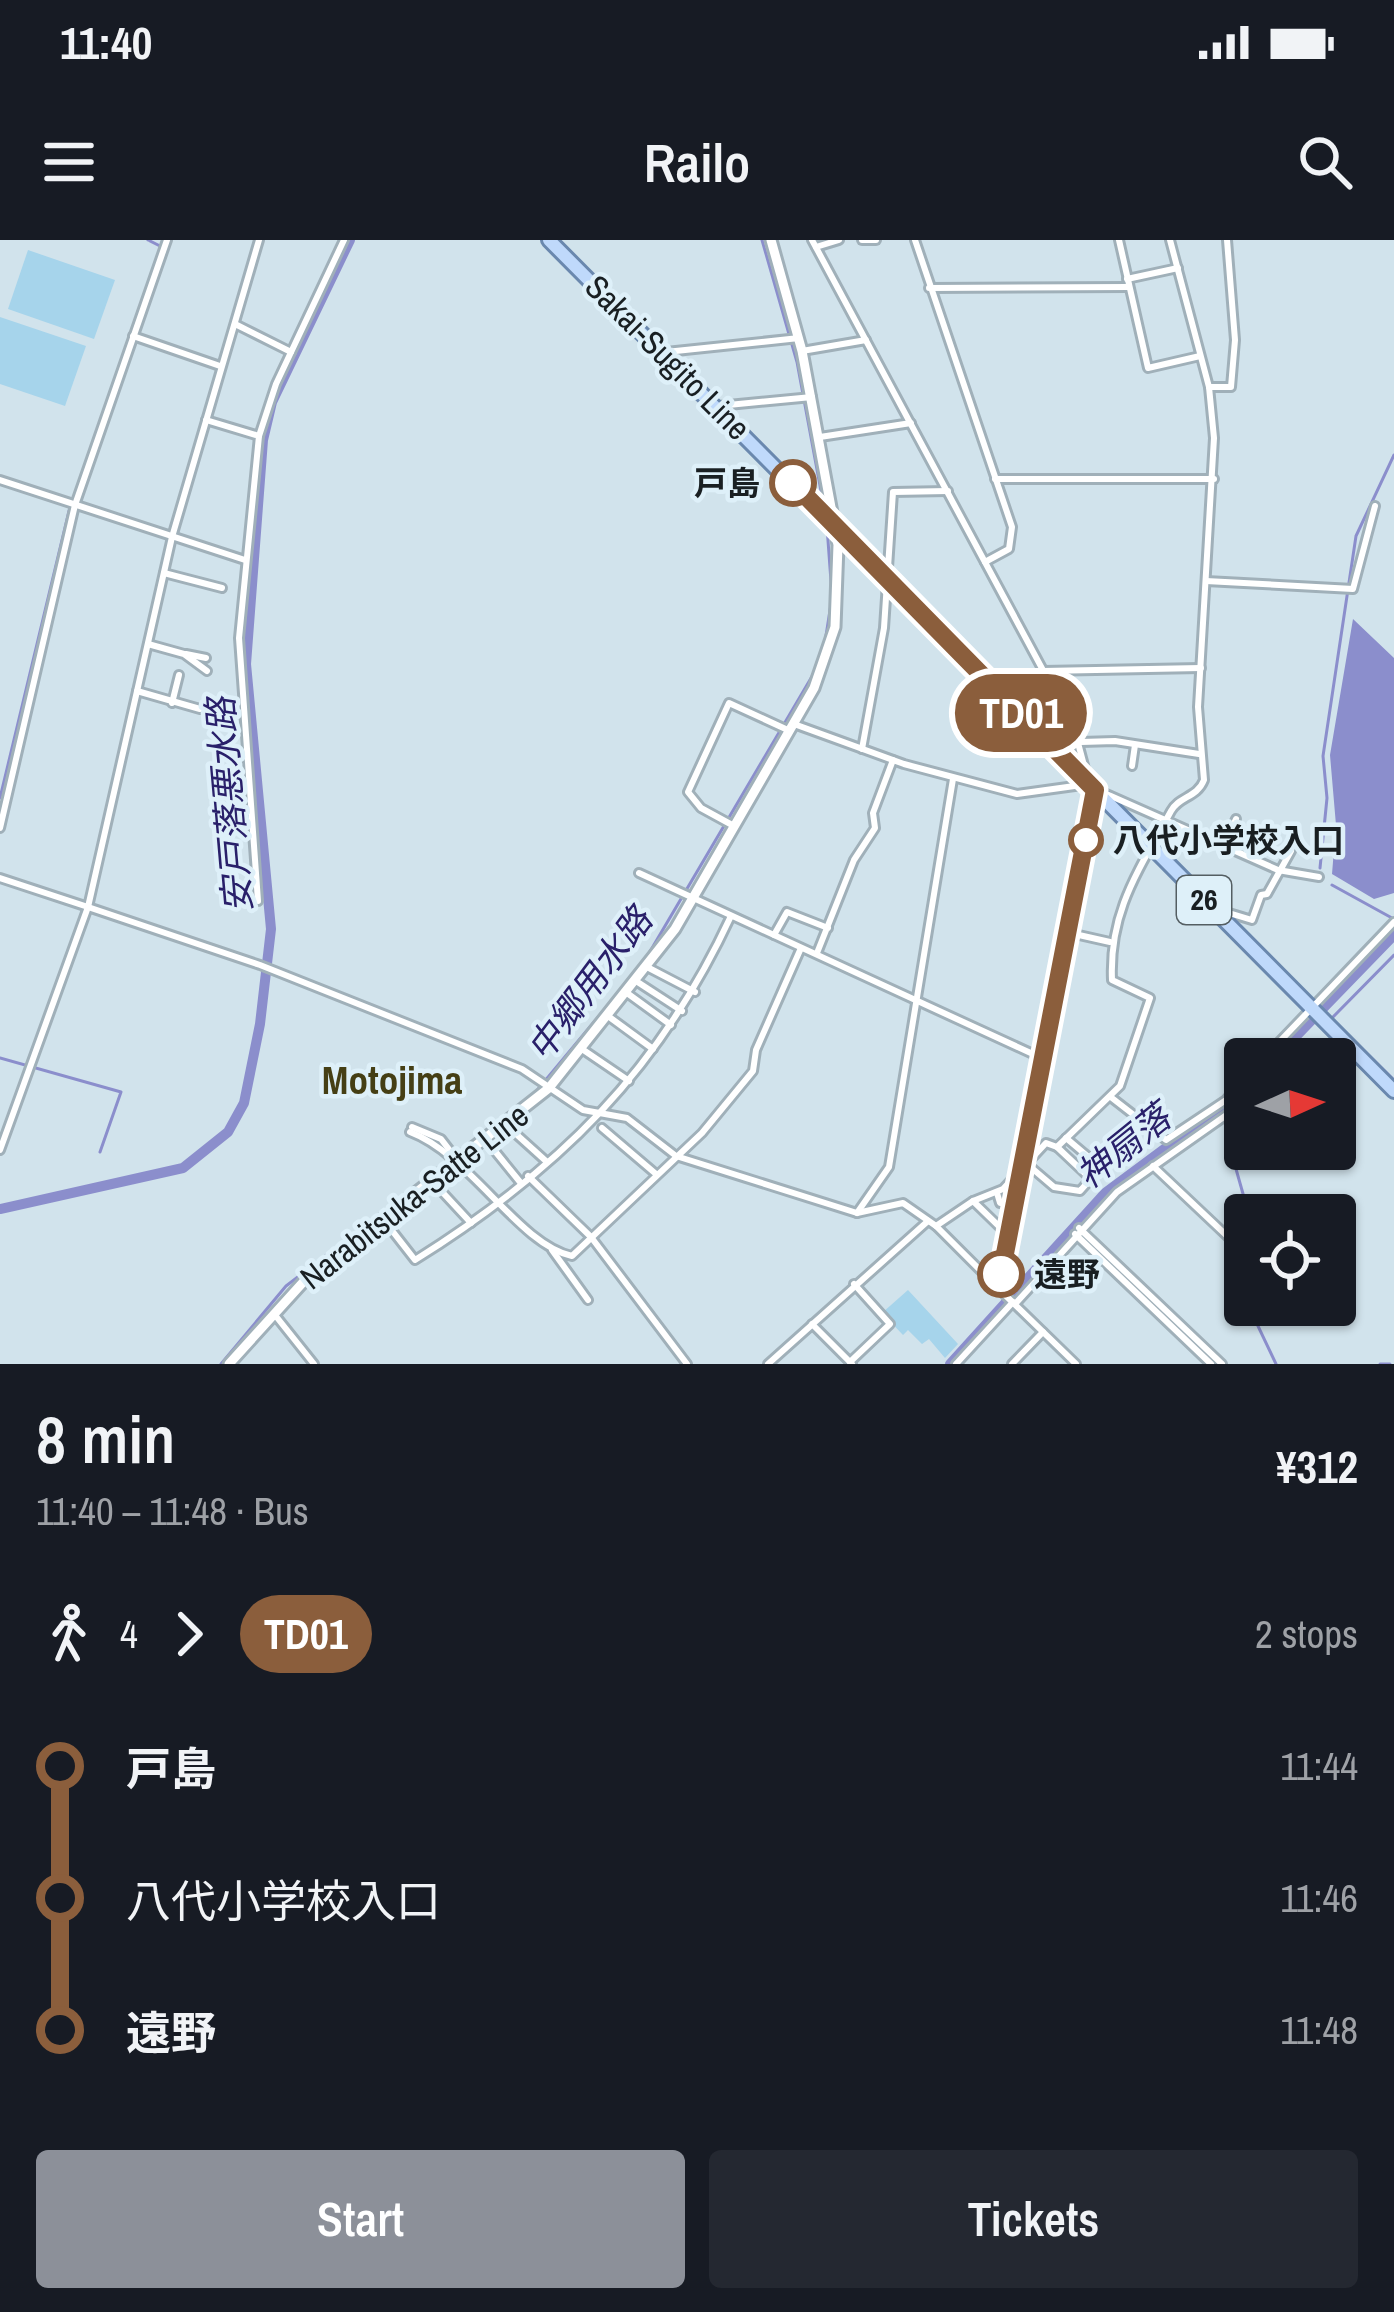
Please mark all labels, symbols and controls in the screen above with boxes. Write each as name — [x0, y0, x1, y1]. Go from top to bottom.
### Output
text: 11:40 — [60, 12, 152, 73]
text: Railo — [644, 126, 750, 199]
icon: menu — [36, 129, 102, 195]
icon: search — [1292, 129, 1358, 195]
street label: Sakai-Sugito Line — [576, 265, 760, 449]
place label: 戸島 — [694, 461, 760, 505]
marker: 戸島 — [771, 461, 815, 505]
line badge: TD01 — [937, 674, 1105, 752]
text: TD01 — [979, 685, 1063, 741]
water label: 安戸落悪水路 — [195, 692, 262, 915]
place label: 八代小学校入口 — [1113, 818, 1344, 862]
marker: 八代小学校入口 — [1070, 824, 1102, 856]
road number: 26 — [1177, 876, 1231, 924]
water label: 中郷用水路 — [516, 895, 664, 1070]
north arrow — [1224, 1038, 1356, 1170]
map controls — [1224, 1038, 1356, 1326]
district label: Motojima — [322, 1054, 462, 1106]
water label: 神扇落 — [1066, 1090, 1184, 1199]
street label: Narabitsuka-Satte Line — [291, 1093, 537, 1299]
button: locate — [1224, 1194, 1356, 1326]
marker: 遠野 — [979, 1252, 1023, 1296]
place label: 遠野 — [1034, 1252, 1100, 1296]
text: 8 min — [36, 1395, 175, 1484]
text: ¥312 — [1276, 1436, 1358, 1497]
text: 11:40 – 11:48 · Bus — [36, 1485, 309, 1537]
icon: walk — [36, 1601, 102, 1667]
icon: forward — [156, 1601, 222, 1667]
text: TD01 — [264, 1606, 348, 1662]
text: 4 — [120, 1608, 138, 1660]
text: 2 stops — [1255, 1608, 1358, 1660]
text: 戸島 — [126, 1738, 216, 1799]
text: 11:44 — [1280, 1740, 1358, 1792]
text: 八代小学校入口 — [126, 1870, 441, 1931]
text: 11:46 — [1280, 1872, 1358, 1924]
text: 遠野 — [126, 2002, 216, 2063]
text: 11:48 — [1280, 2004, 1358, 2056]
button: Start — [36, 2150, 685, 2288]
button: Tickets — [709, 2150, 1358, 2288]

